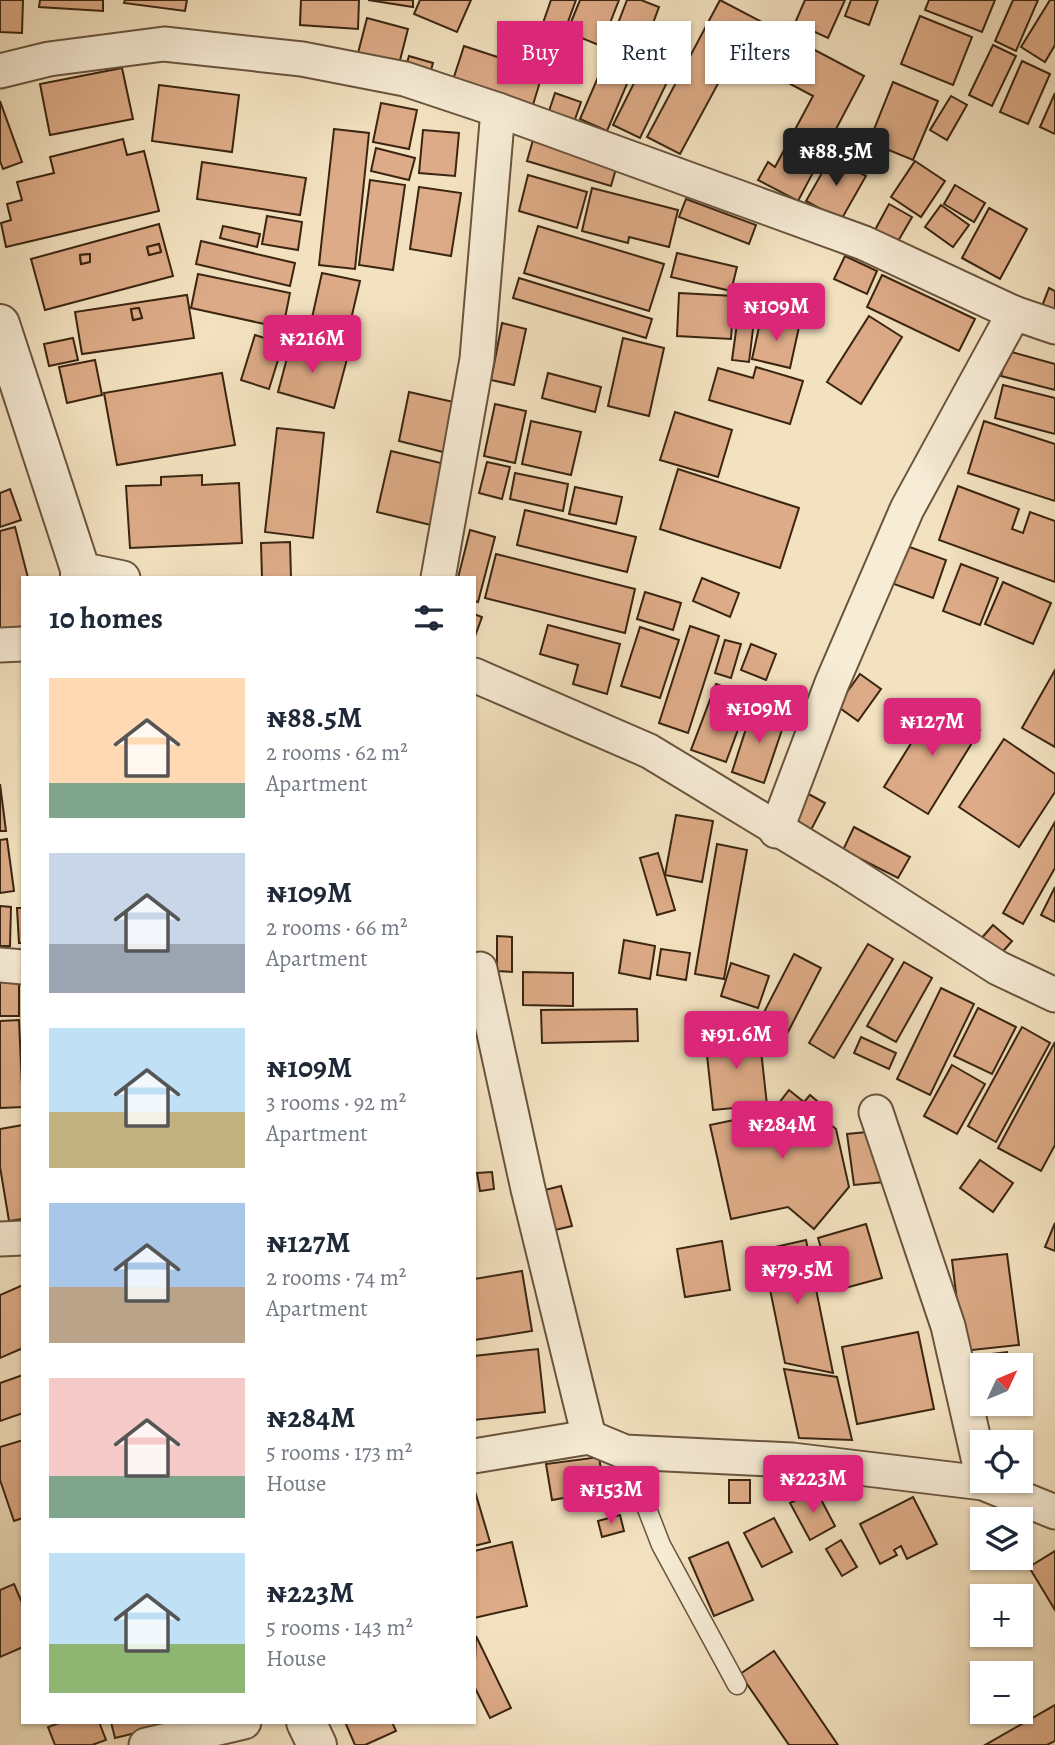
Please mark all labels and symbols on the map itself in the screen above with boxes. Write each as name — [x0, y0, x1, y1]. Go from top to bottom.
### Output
pin: ₦88.5M — [779, 128, 893, 188]
pin: ₦109M — [727, 284, 825, 343]
pin: ₦216M — [263, 316, 361, 375]
pin: ₦109M — [710, 686, 808, 745]
pin: ₦127M — [883, 698, 981, 758]
pin: ₦91.6M — [679, 1012, 793, 1071]
pin: ₦284M — [733, 1102, 831, 1161]
pin: ₦79.5M — [740, 1246, 854, 1306]
north arrow — [970, 1353, 1032, 1416]
pin: ₦223M — [764, 1456, 862, 1515]
pin: ₦153M — [562, 1466, 660, 1526]

